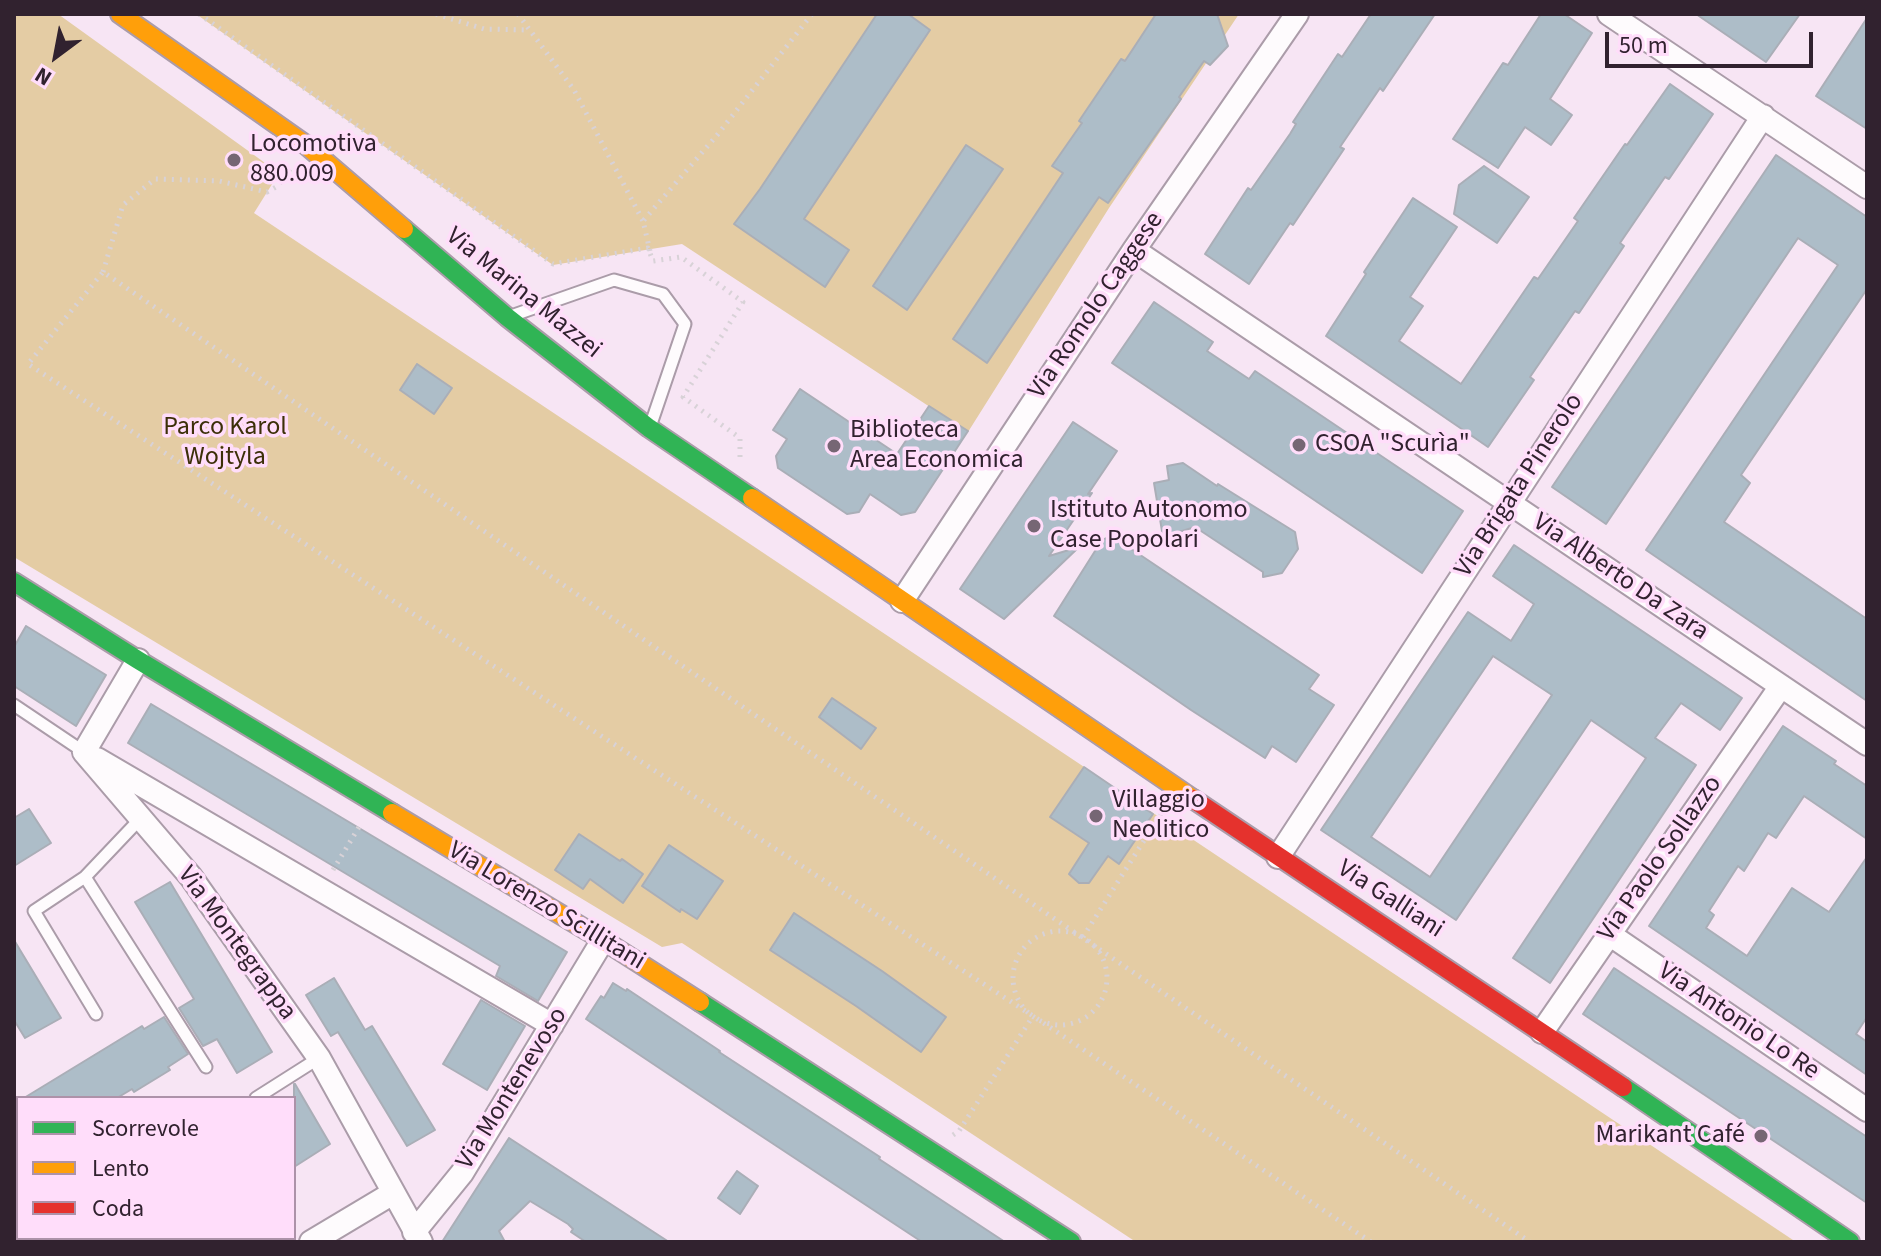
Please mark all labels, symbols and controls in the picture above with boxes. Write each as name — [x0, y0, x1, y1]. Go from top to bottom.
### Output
north arrow — [16, 16, 96, 96]
scale bar — [1609, 16, 1817, 66]
text: 50 m — [1619, 28, 1668, 63]
text: N — [29, 59, 58, 94]
place label: Locomotiva 880.009 — [250, 129, 377, 190]
marker: Locomotiva 880.009 — [225, 151, 243, 169]
street label: Via Romolo Caggese — [1023, 207, 1171, 405]
street label: Via Marina Mazzei — [439, 222, 607, 366]
street label: Via Brigata Pinerolo — [1449, 388, 1591, 584]
park label: Parco Karol Wojtyla — [163, 412, 287, 474]
place label: Biblioteca Area Economica — [850, 415, 1024, 476]
place label: CSOA "Scurìa" — [1315, 429, 1470, 461]
marker: CSOA "Scurìa" — [1290, 436, 1308, 454]
marker: Biblioteca Area Economica — [825, 437, 843, 455]
place label: Istituto Autonomo Case Popolari — [1050, 495, 1248, 556]
street label: Via Alberto Da Zara — [1526, 508, 1714, 648]
marker: Istituto Autonomo Case Popolari — [1025, 517, 1043, 535]
street label: Via Paolo Sollazzo — [1592, 770, 1730, 948]
place label: Villaggio Neolitico — [1112, 785, 1209, 846]
marker: Villaggio Neolitico — [1087, 807, 1105, 825]
street label: Via Lorenzo Scillitani — [442, 836, 650, 978]
street label: Via Galliani — [1331, 854, 1449, 946]
street label: Via Montegrappa — [170, 861, 302, 1027]
street label: Via Antonio Lo Re — [1651, 957, 1825, 1087]
street label: Via Montenevoso — [451, 1002, 575, 1176]
legend — [16, 1096, 296, 1240]
text: Scorrevole — [92, 1111, 199, 1146]
place label: Marikant Café — [1595, 1120, 1745, 1152]
marker: Marikant Café — [1752, 1127, 1770, 1145]
text: Lento — [92, 1151, 149, 1186]
text: Coda — [92, 1191, 144, 1226]

